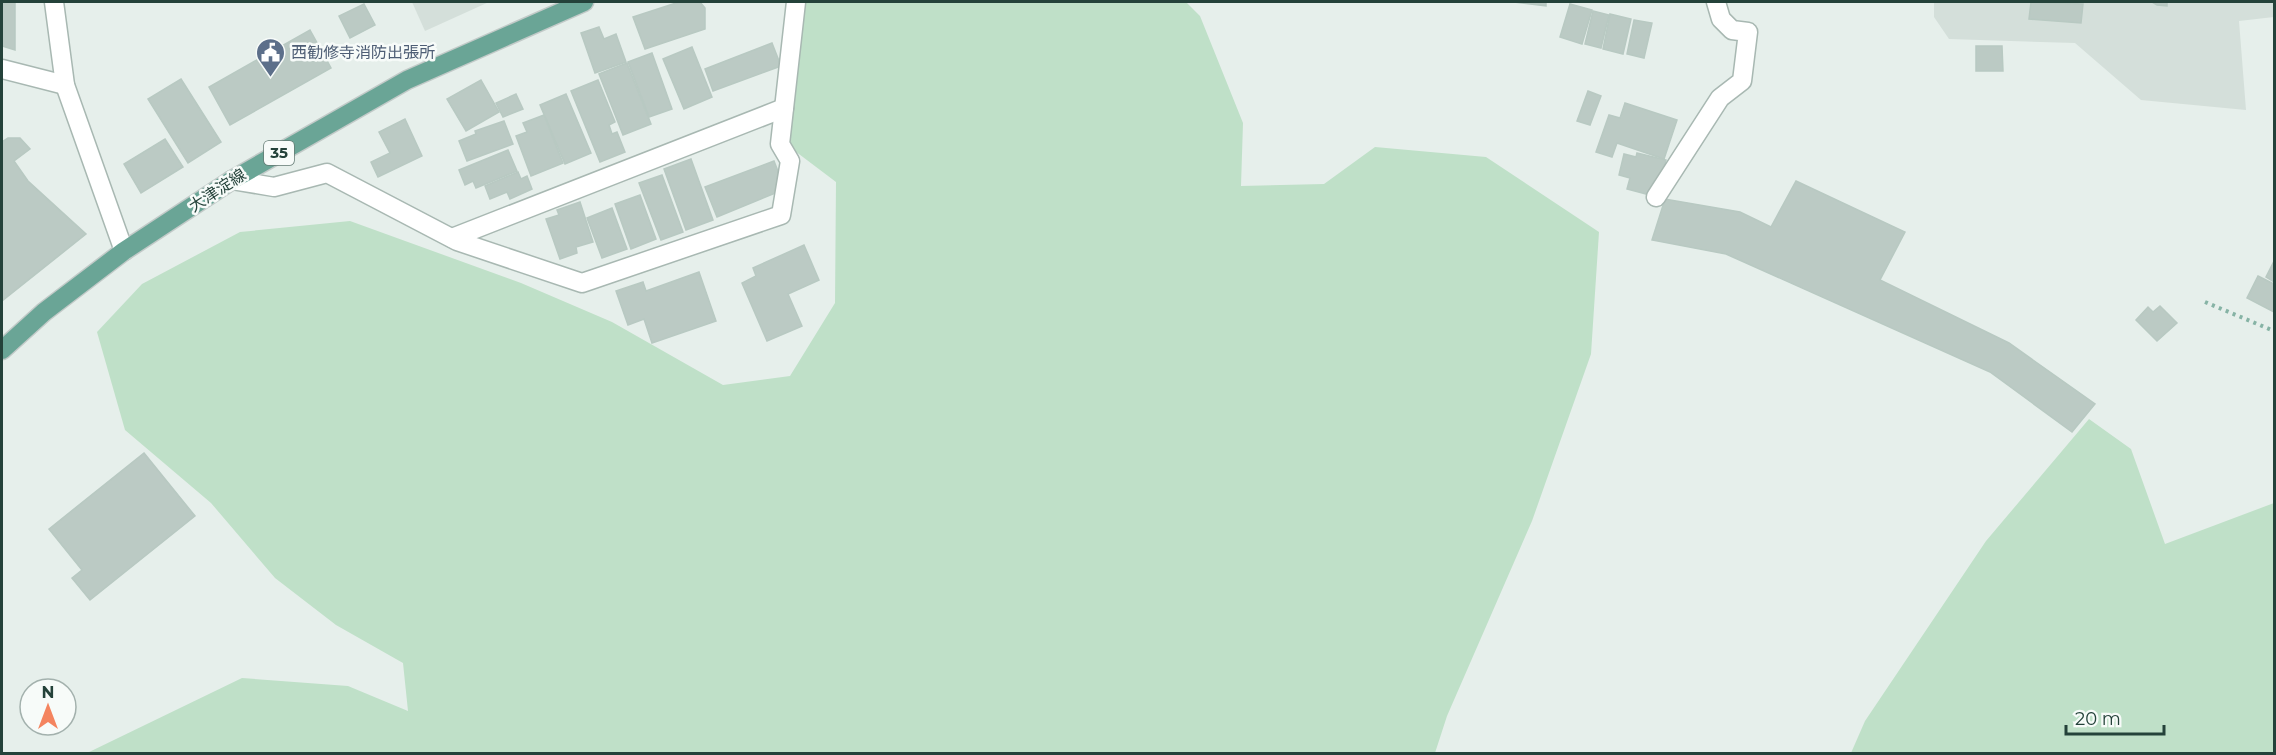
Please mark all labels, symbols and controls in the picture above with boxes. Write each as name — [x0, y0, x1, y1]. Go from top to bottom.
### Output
public building icon: 西勧修寺消防出張所 — [254, 36, 286, 78]
place label: 西勧修寺消防出張所 — [291, 43, 435, 62]
road number: 35 — [264, 141, 294, 165]
street label: 大津淀線 — [185, 165, 249, 216]
north arrow — [18, 677, 78, 737]
text: N — [42, 683, 54, 702]
scale bar — [2066, 698, 2164, 736]
text: 20 m — [2075, 708, 2121, 730]

